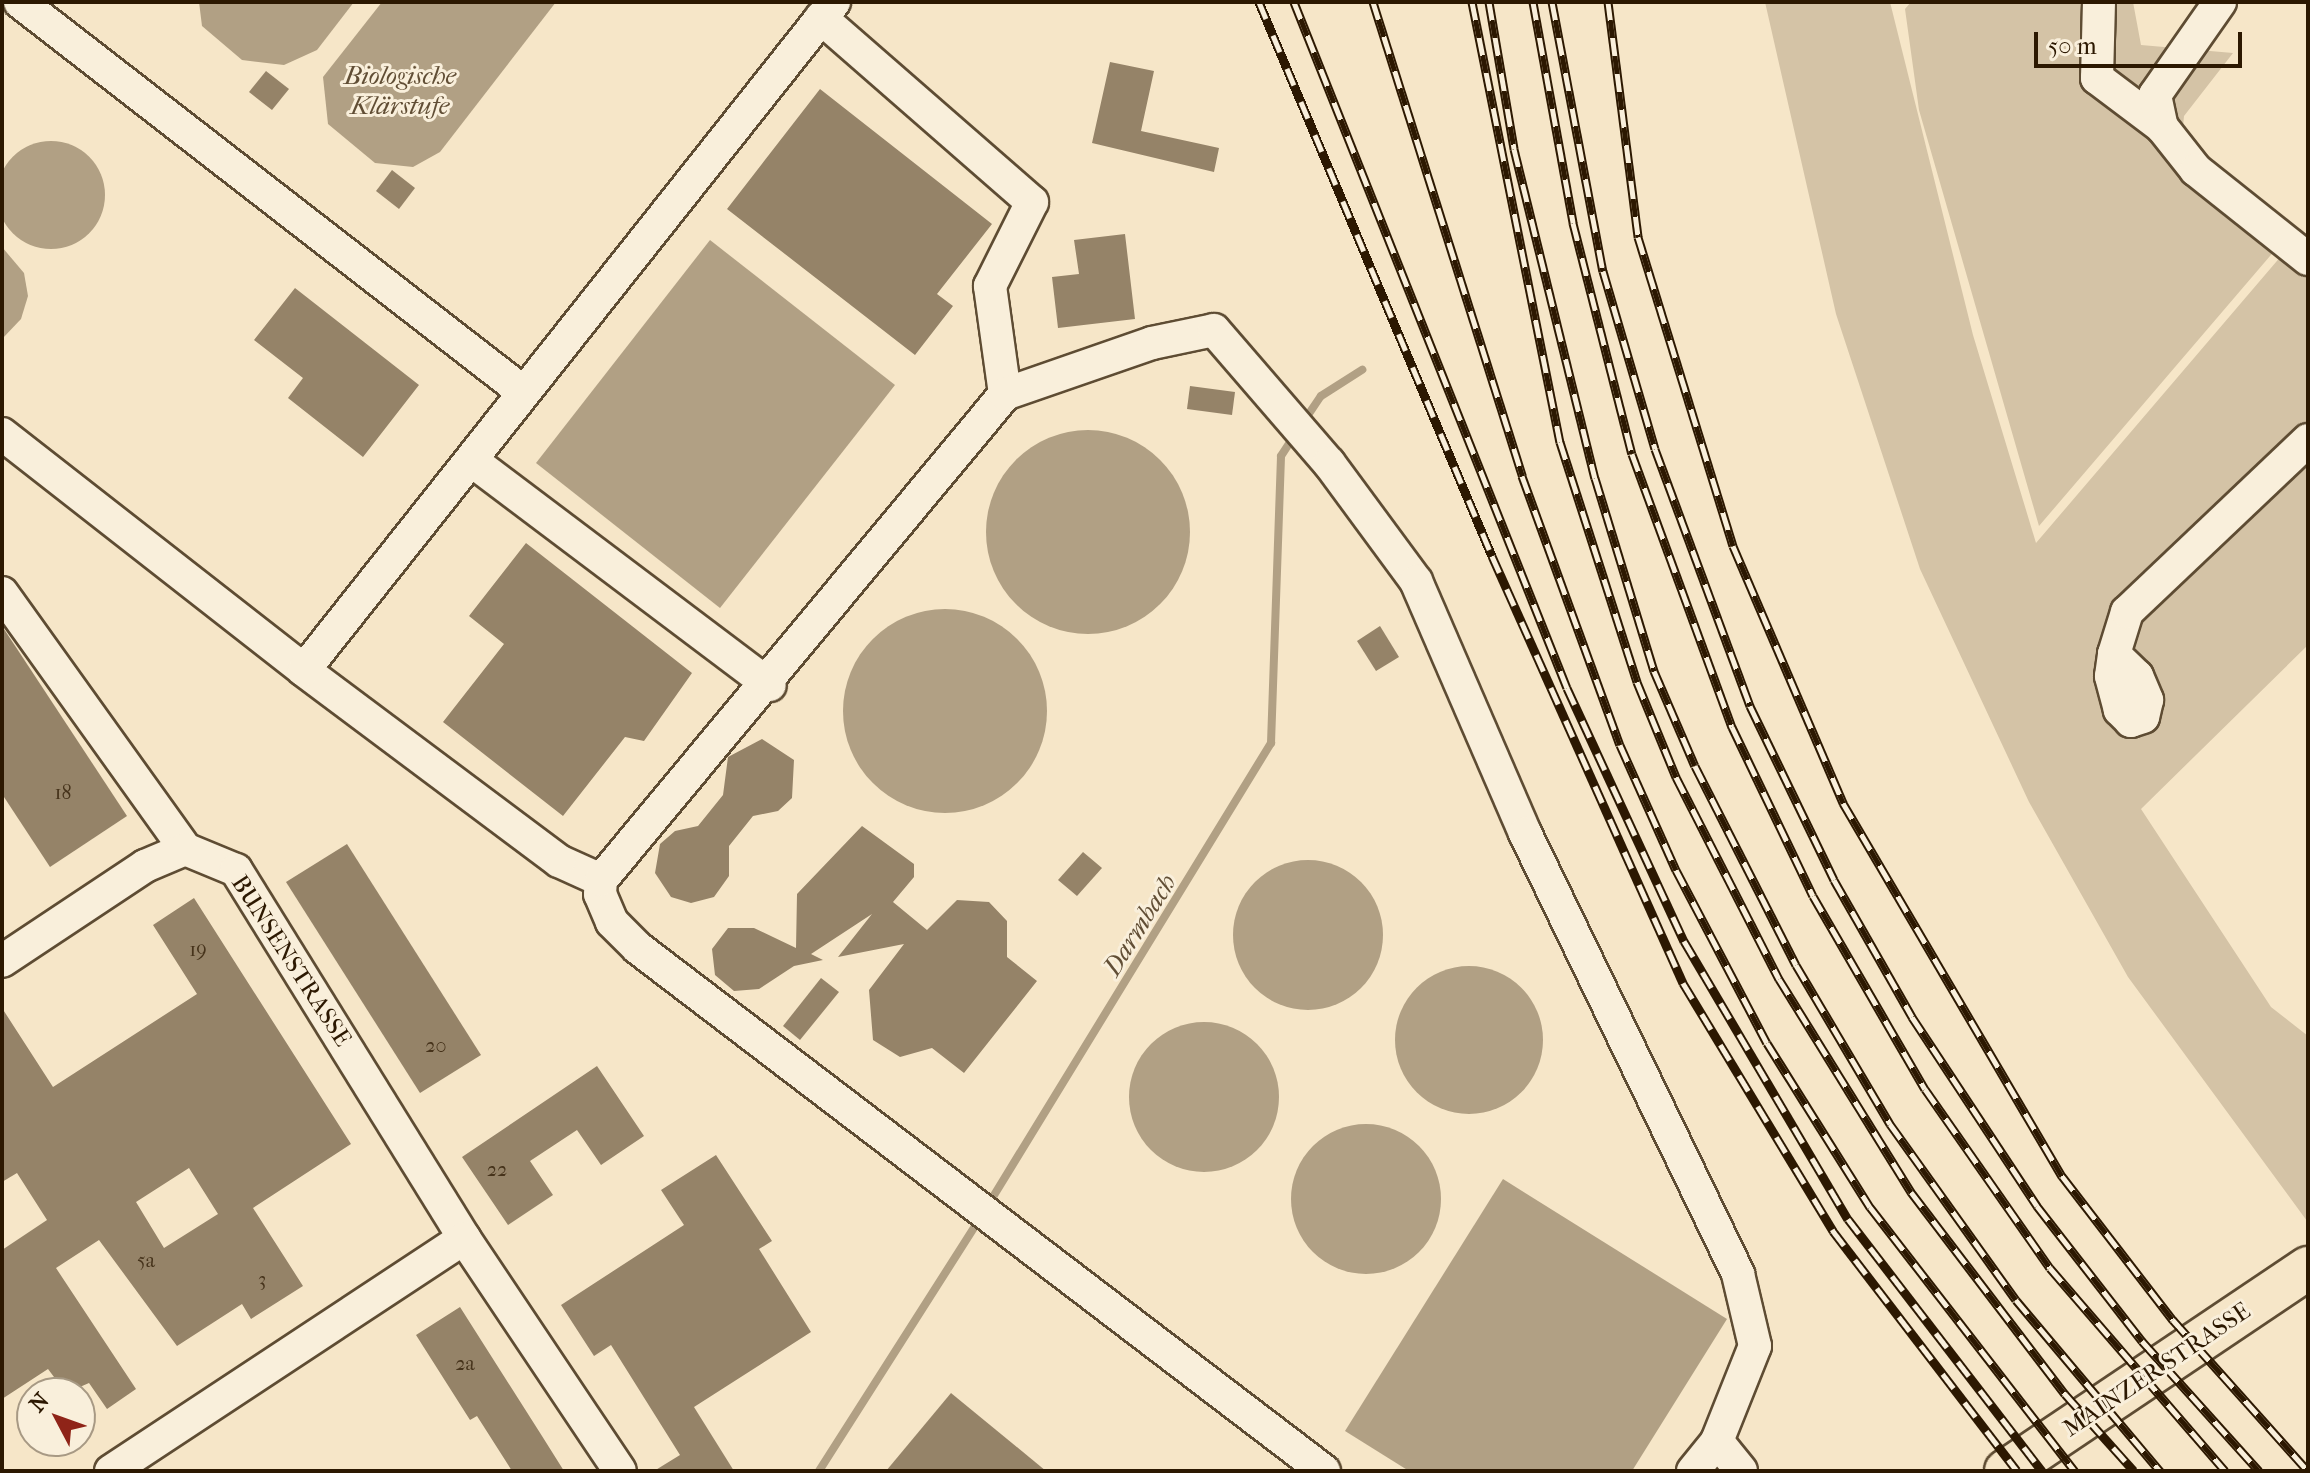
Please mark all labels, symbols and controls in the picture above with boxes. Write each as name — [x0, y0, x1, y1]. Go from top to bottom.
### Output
scale bar — [2038, 16, 2246, 66]
text: 50 m — [2048, 32, 2097, 60]
water label: Biologische Klärstufe — [344, 60, 456, 122]
house number: 18 — [54, 780, 72, 804]
water label: Darmbach — [1097, 869, 1183, 981]
street label: BUNSENSTRASSE — [225, 870, 357, 1052]
house number: 19 — [189, 937, 207, 961]
house number: 20 — [425, 1033, 447, 1057]
house number: 22 — [487, 1157, 507, 1181]
house number: 5a — [137, 1248, 155, 1272]
house number: 3 — [258, 1267, 266, 1291]
street label: MAINZER STRASSE — [2058, 1297, 2256, 1443]
house number: 2a — [455, 1351, 475, 1375]
north arrow — [16, 1377, 96, 1457]
text: N — [24, 1388, 55, 1417]

